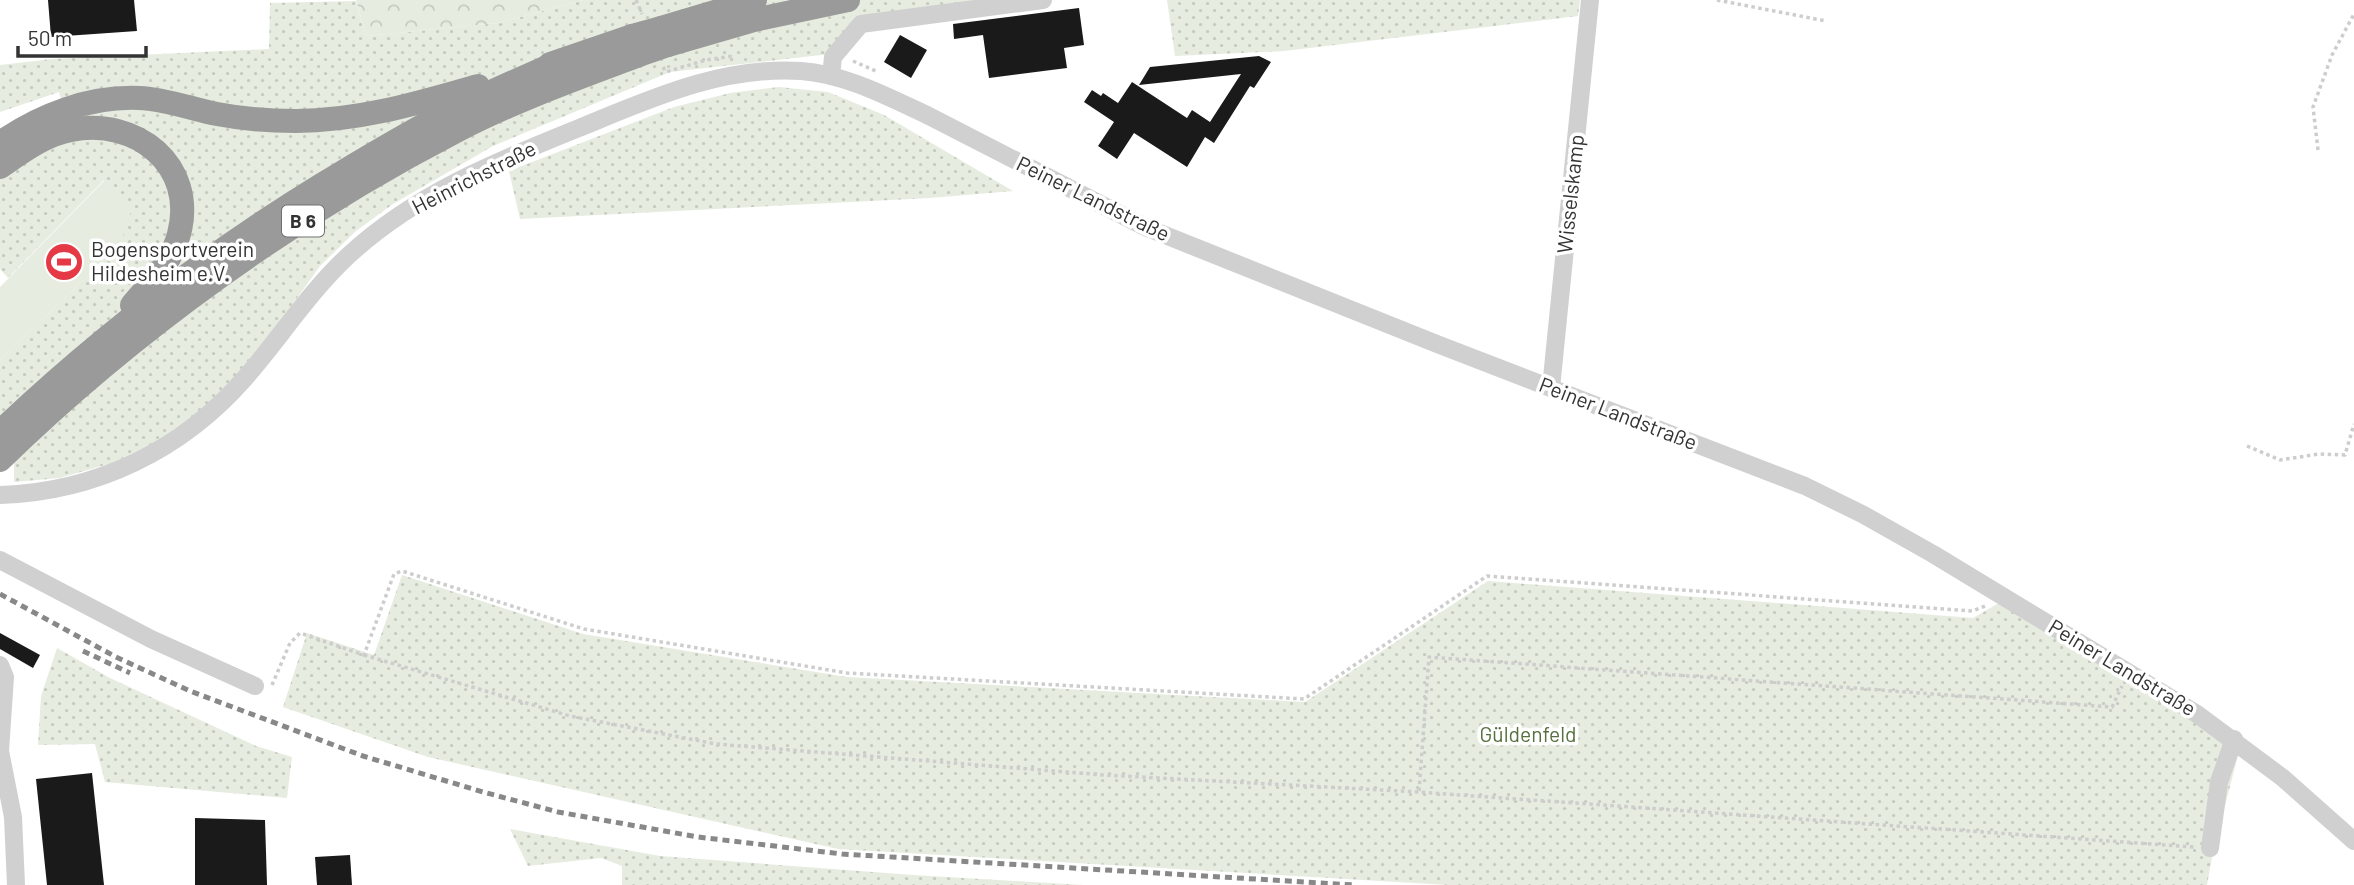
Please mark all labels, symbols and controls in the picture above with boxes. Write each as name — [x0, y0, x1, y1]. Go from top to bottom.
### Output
scale bar — [18, 14, 145, 58]
text: 50 m — [28, 25, 72, 50]
street label: Wisselskamp — [1551, 133, 1588, 255]
street label: Heinrichstraße — [407, 135, 539, 219]
street label: Peiner Landstraße — [1013, 150, 1174, 246]
road number: B 6 — [282, 206, 324, 236]
place label: Bogensportverein Hildesheim e.V. — [91, 236, 254, 285]
sports icon: Bogensportverein Hildesheim e.V. — [43, 241, 85, 283]
street label: Peiner Landstraße — [1536, 371, 1701, 454]
street label: Peiner Landstraße — [2045, 613, 2201, 720]
park label: Güldenfeld — [1480, 721, 1576, 746]

